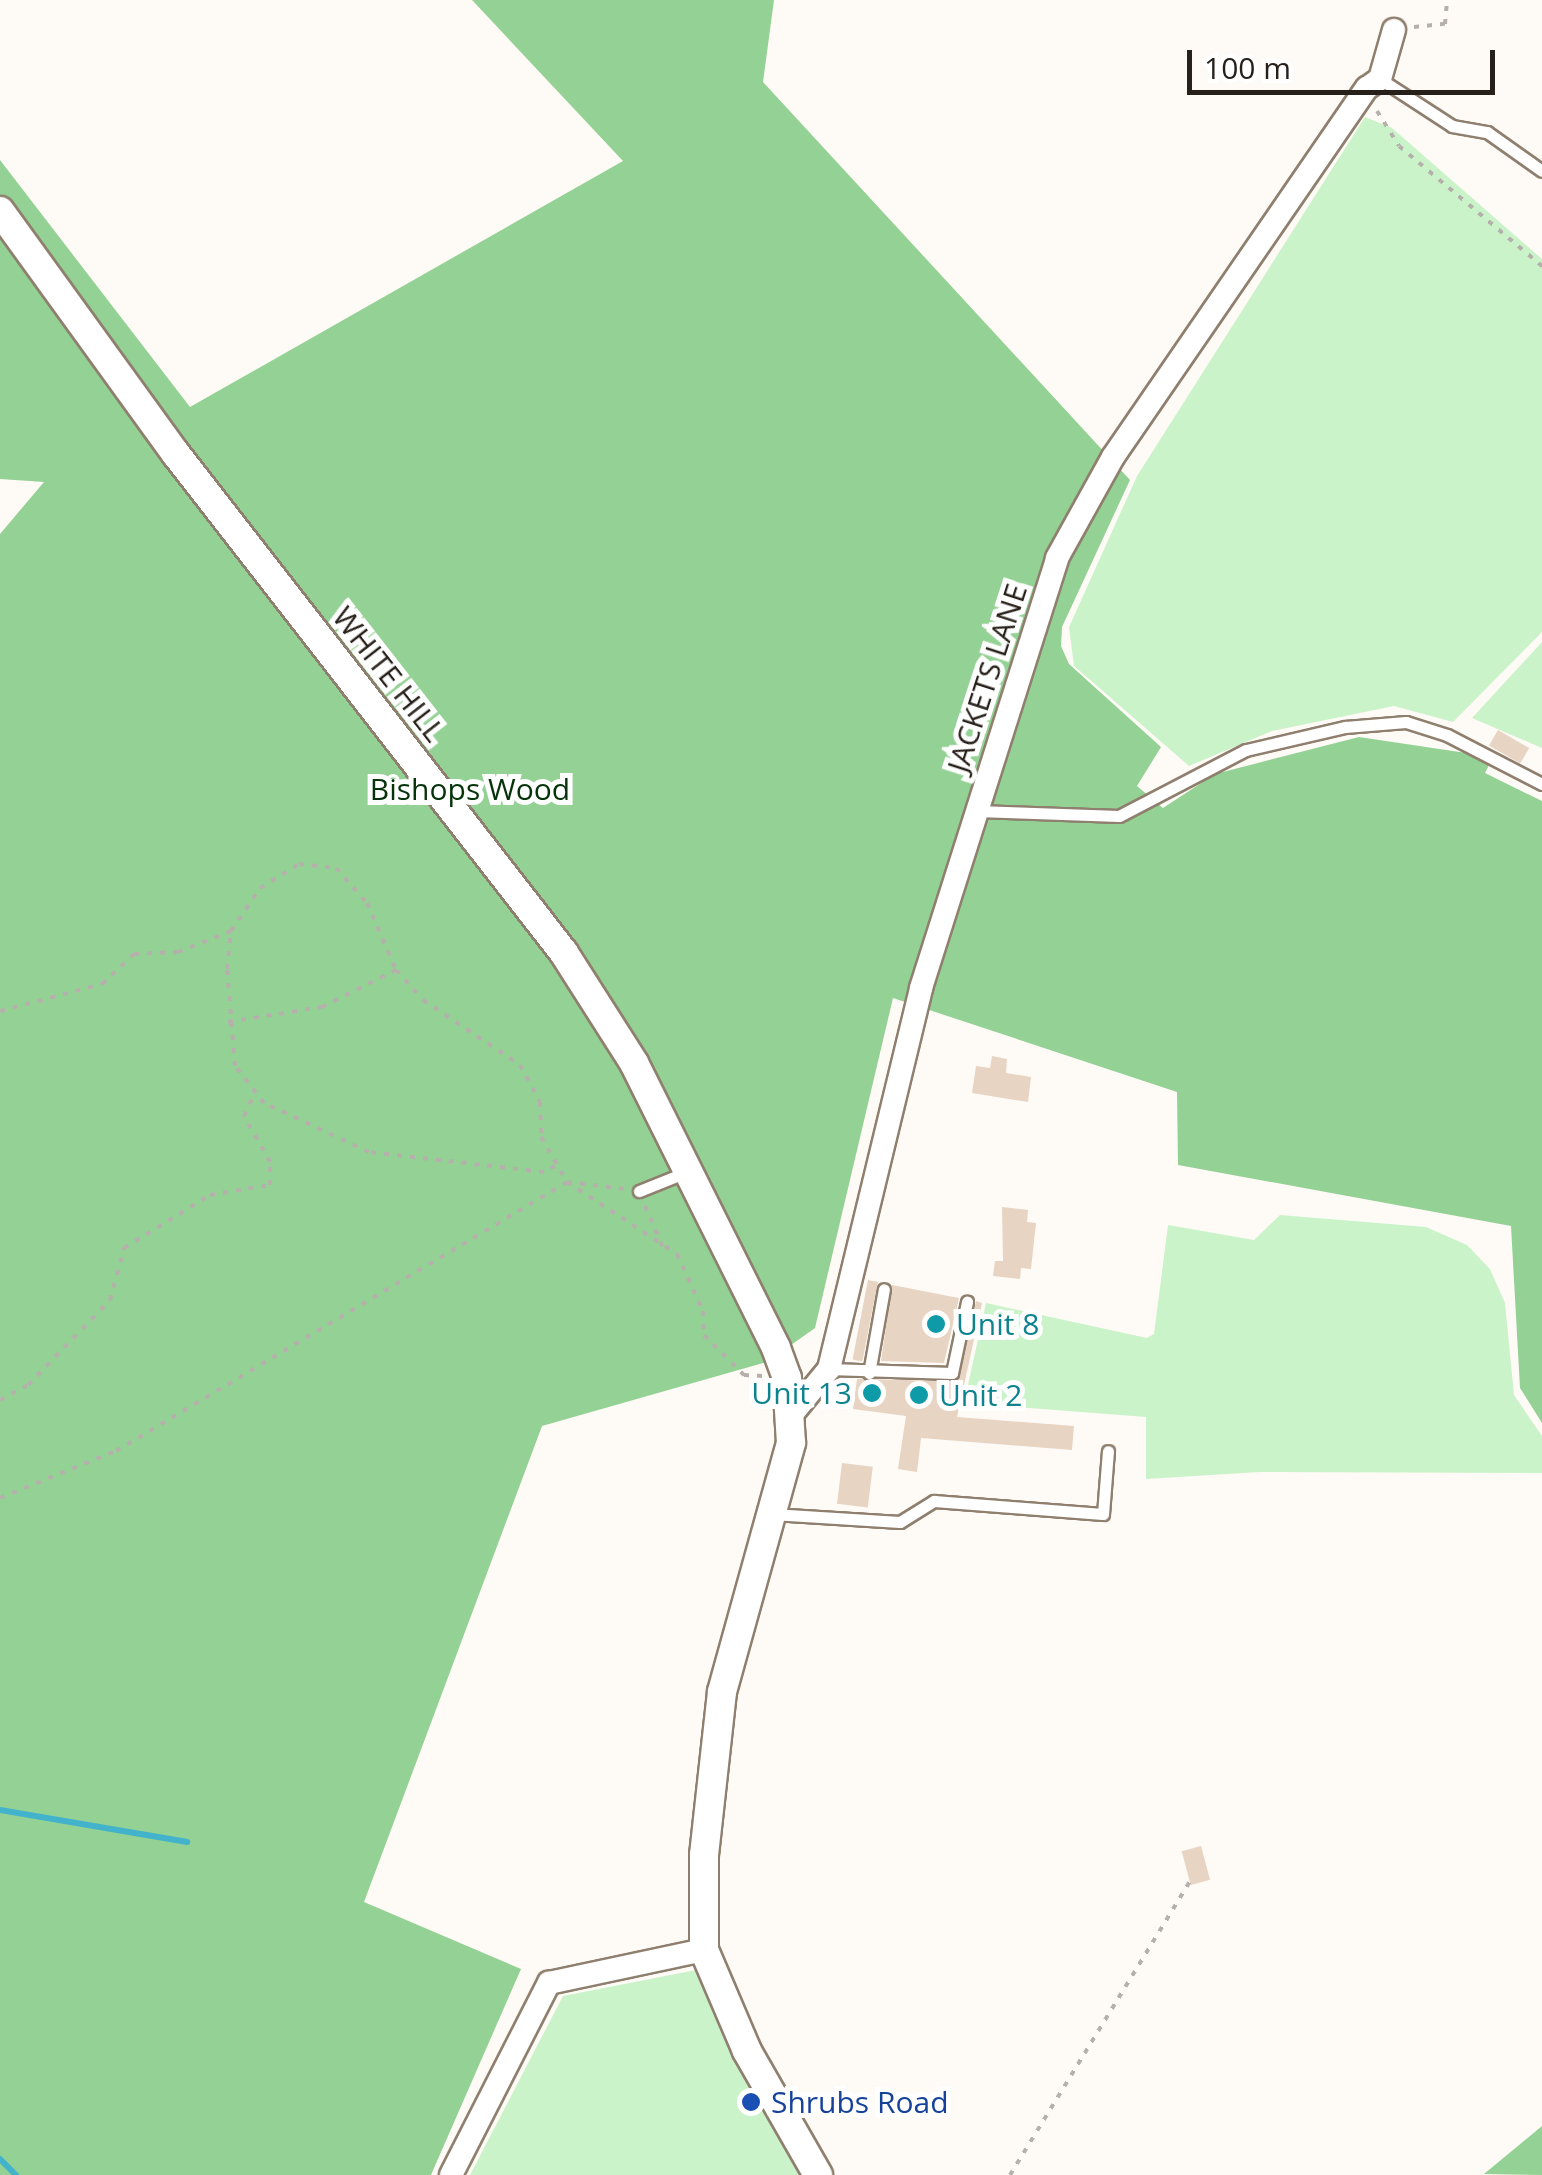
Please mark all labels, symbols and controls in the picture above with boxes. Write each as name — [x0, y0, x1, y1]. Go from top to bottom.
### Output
scale bar — [1192, 30, 1500, 92]
text: 100 m — [1204, 47, 1291, 88]
street label: JACKETS LANE — [940, 579, 1034, 777]
street label: WHITE HILL — [325, 599, 453, 749]
park label: Bishops Wood — [370, 771, 570, 807]
place label: Unit 8 — [956, 1306, 1039, 1342]
marker: Unit 8 — [925, 1313, 947, 1335]
place label: Unit 13 — [751, 1375, 852, 1411]
place label: Unit 2 — [939, 1377, 1022, 1413]
marker: Unit 13 — [861, 1382, 883, 1404]
marker: Unit 2 — [908, 1384, 930, 1406]
place label: Shrubs Road — [771, 2084, 949, 2120]
marker: Shrubs Road — [740, 2091, 762, 2113]

